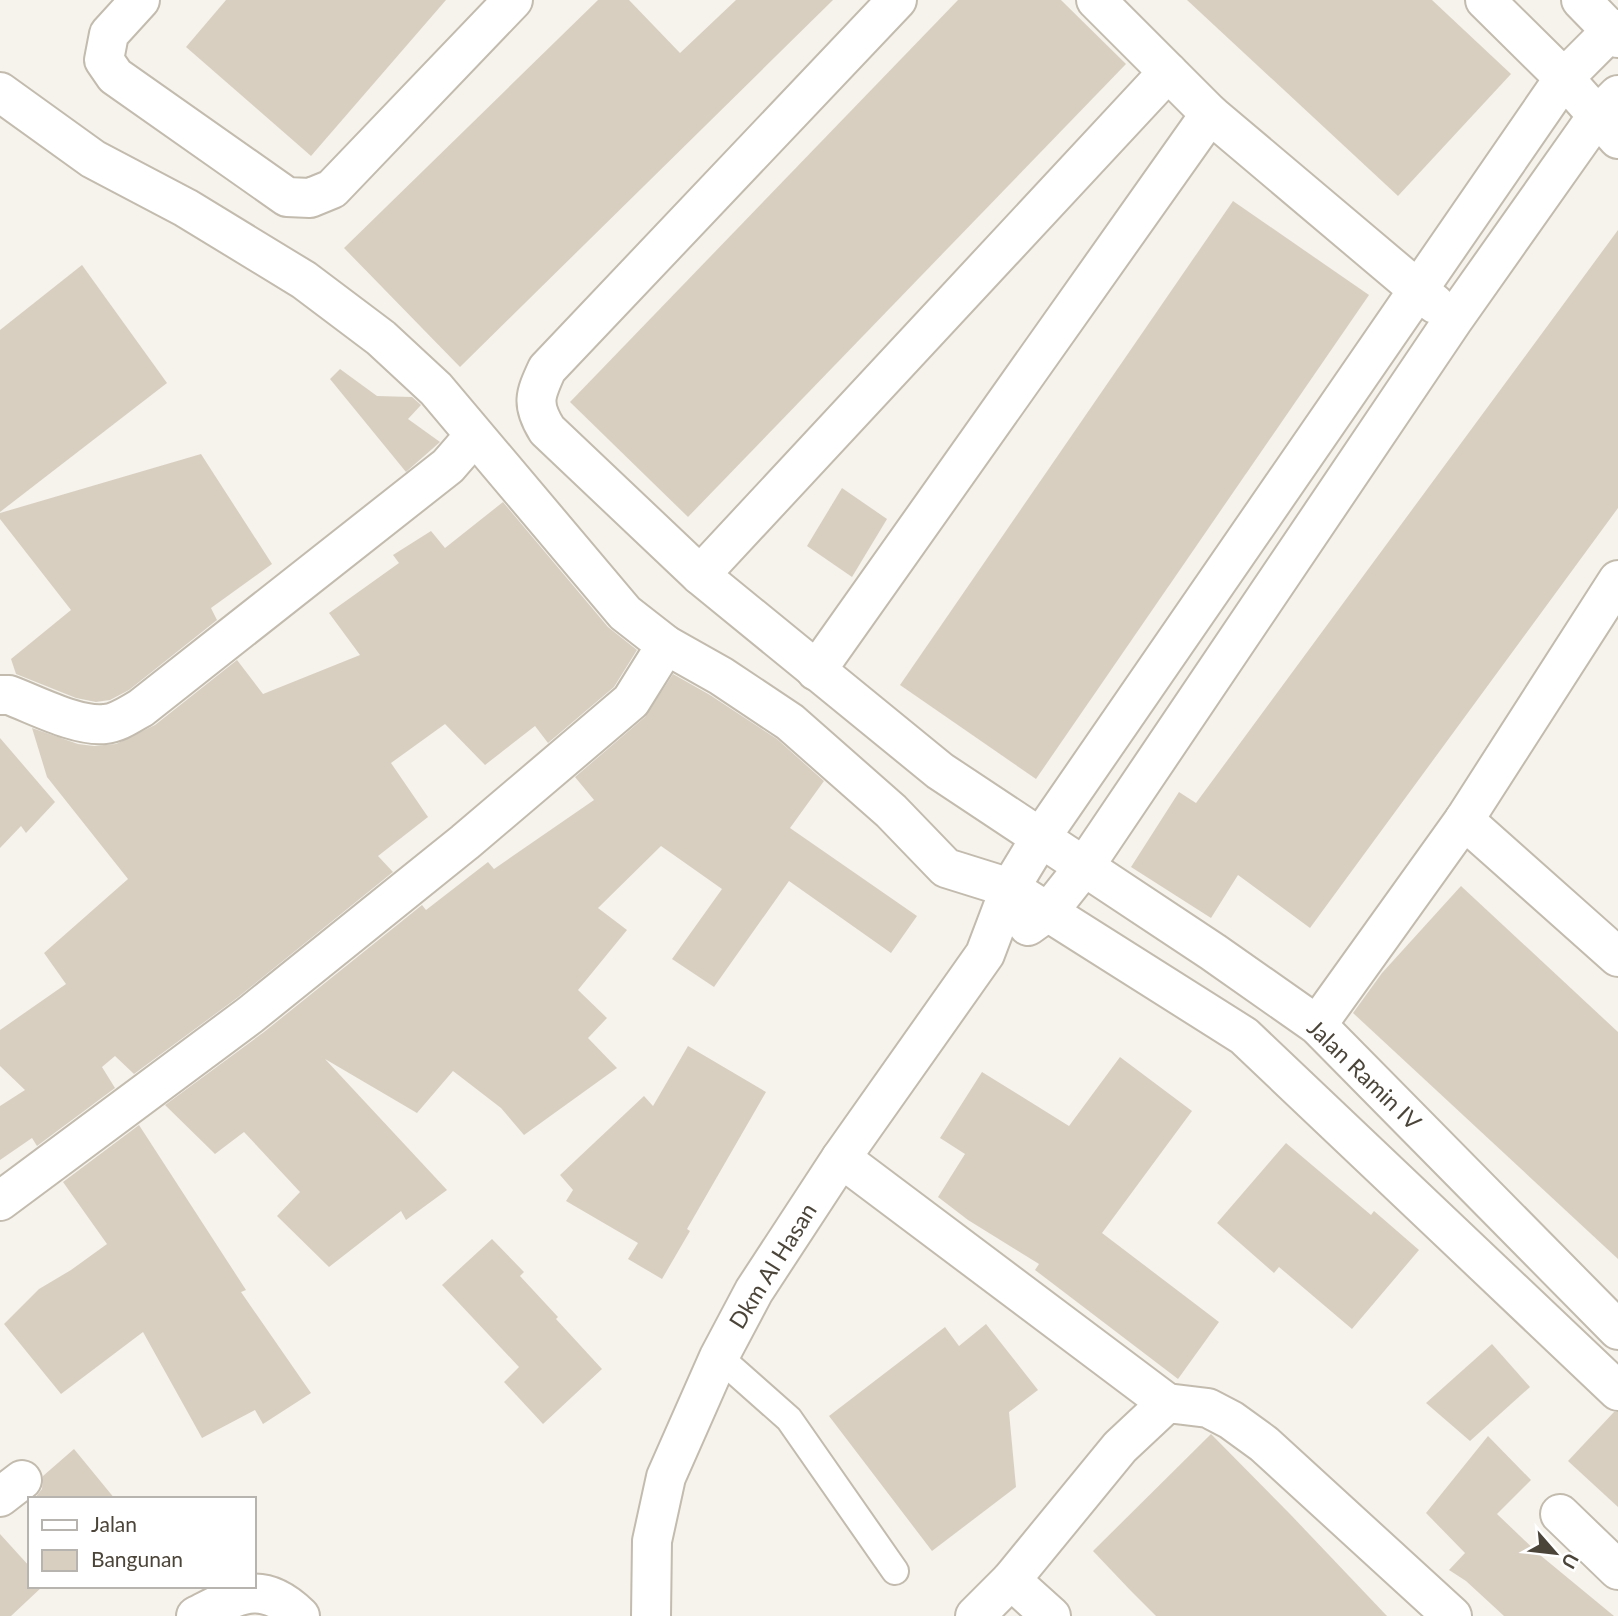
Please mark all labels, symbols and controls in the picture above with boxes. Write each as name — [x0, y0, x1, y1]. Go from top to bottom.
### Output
street label: Jalan Ramin IV — [1302, 1013, 1428, 1136]
street label: Dkm Al Hasan — [722, 1198, 822, 1333]
legend — [28, 1497, 256, 1588]
text: Jalan — [91, 1511, 137, 1536]
north arrow — [1520, 1518, 1590, 1588]
text: Bangunan — [91, 1546, 183, 1571]
text: U — [1557, 1550, 1584, 1573]

